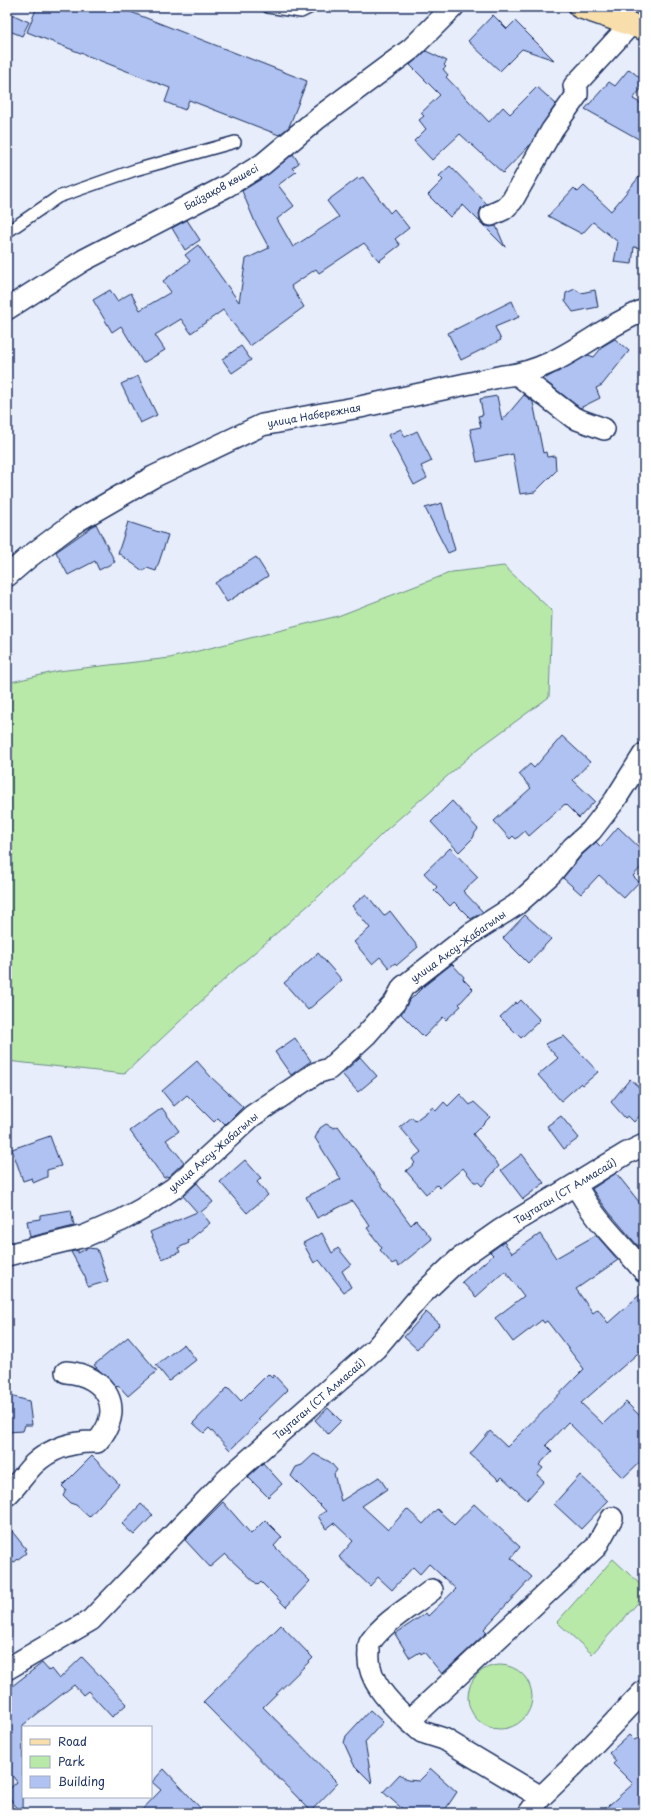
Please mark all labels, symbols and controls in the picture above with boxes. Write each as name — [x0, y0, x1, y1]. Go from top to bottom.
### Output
street label: Байзақов көшесі — [181, 160, 261, 213]
street label: улица Набережная — [266, 399, 362, 430]
street label: улица Аксу-Жабагылы — [407, 906, 508, 985]
street label: улица Аксу-Жабагылы — [165, 1108, 261, 1195]
street label: Таутаган (СТ Алмасай) — [511, 1154, 619, 1228]
street label: Таутаган (СТ Алмасай) — [269, 1354, 369, 1444]
legend — [22, 1726, 152, 1798]
text: Road — [58, 1732, 87, 1750]
text: Park — [58, 1752, 85, 1770]
text: Building — [58, 1772, 105, 1790]

